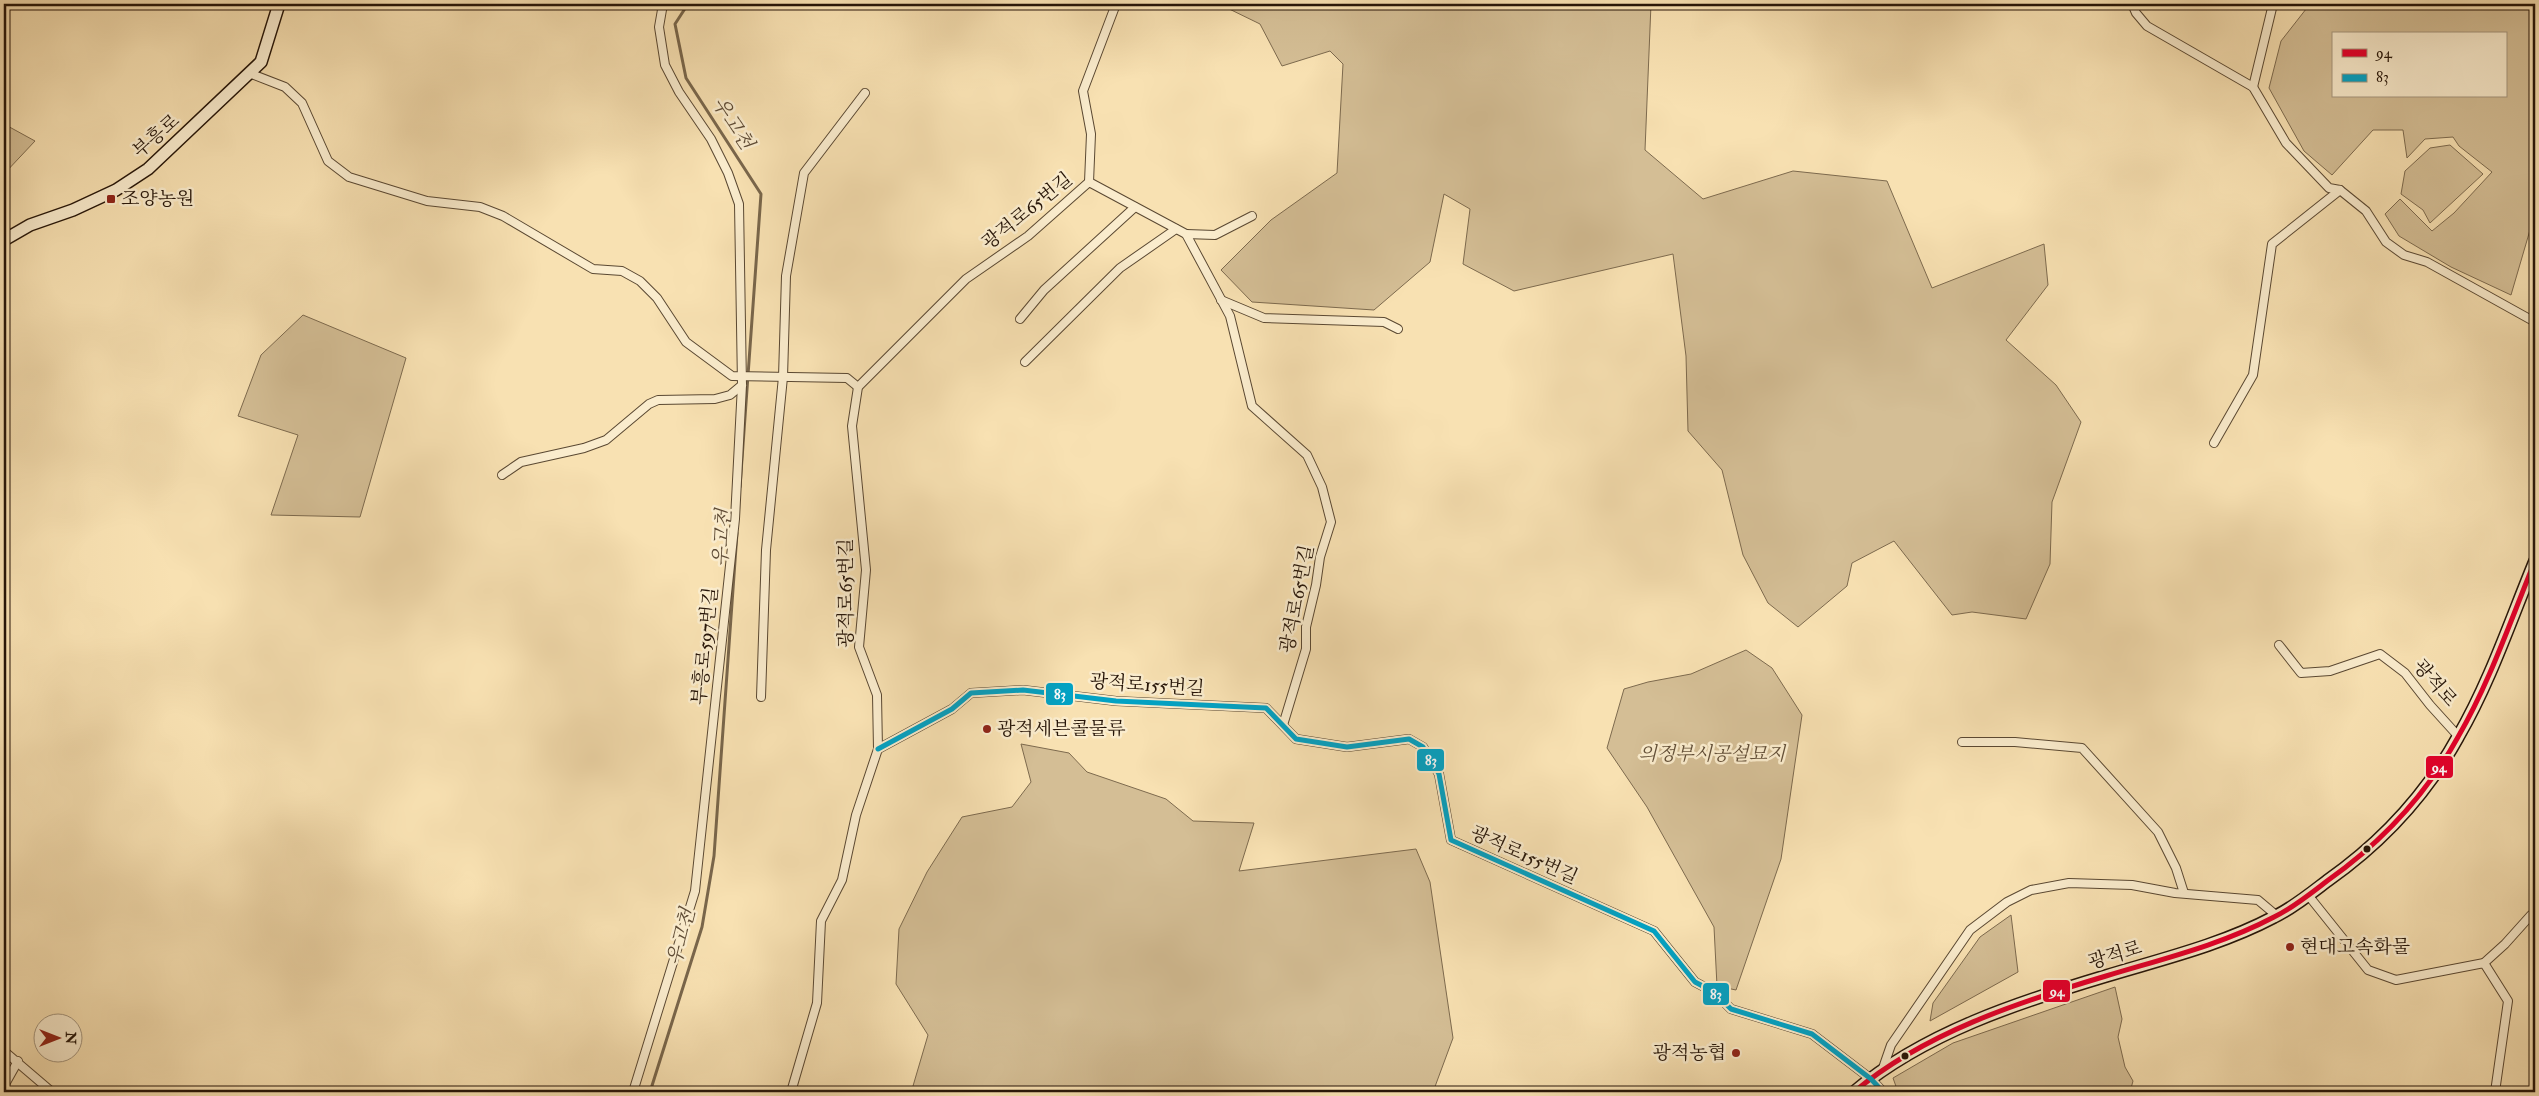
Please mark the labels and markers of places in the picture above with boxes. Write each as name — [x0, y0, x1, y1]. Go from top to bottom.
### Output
place label: 조양농원 — [121, 187, 194, 211]
marker: 조양농원 — [105, 193, 117, 205]
place label: 광적세븐콜물류 — [997, 717, 1126, 741]
marker: 광적세븐콜물류 — [981, 723, 993, 735]
unlabelled marker — [2362, 844, 2372, 854]
place label: 현대고속화물 — [2300, 935, 2410, 959]
marker: 현대고속화물 — [2284, 941, 2296, 953]
place label: 광적농협 — [1653, 1041, 1726, 1065]
marker: 광적농협 — [1730, 1047, 1742, 1059]
unlabelled marker — [1900, 1051, 1910, 1061]

